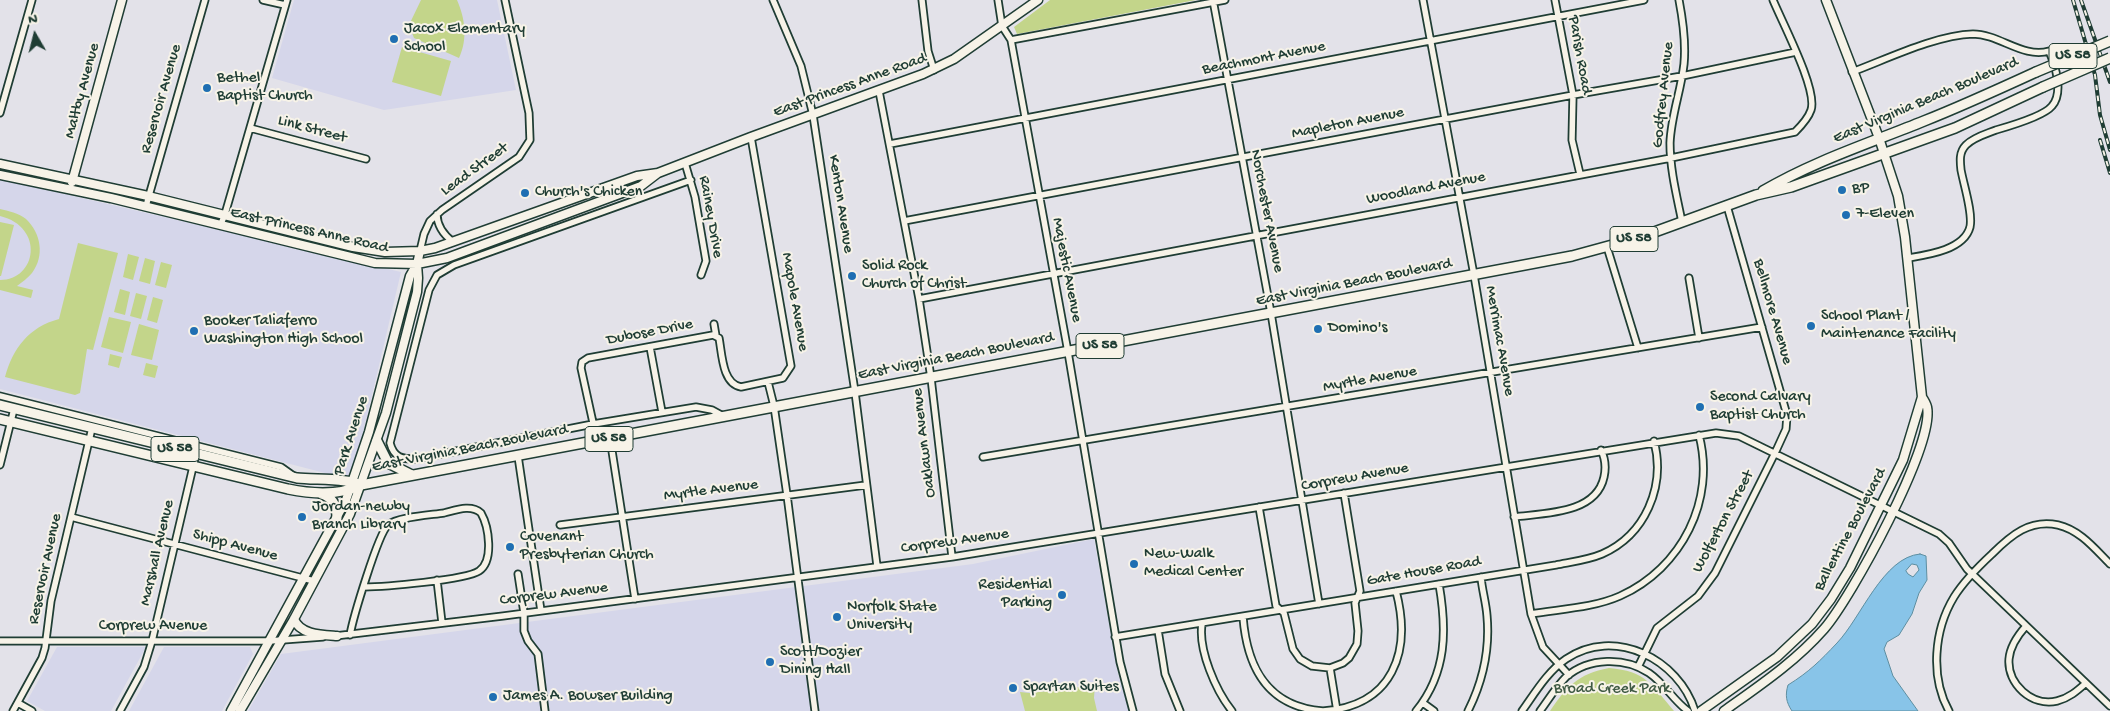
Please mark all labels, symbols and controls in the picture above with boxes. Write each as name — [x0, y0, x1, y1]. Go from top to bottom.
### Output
north arrow — [10, 10, 60, 60]
text: N — [27, 11, 39, 29]
street label: Parish Road — [1563, 14, 1595, 96]
place label: Jacox Elementary School — [404, 20, 525, 58]
marker: Jacox Elementary School — [388, 33, 400, 45]
street label: Beachmont Avenue — [1201, 38, 1327, 80]
street label: Maltby Avenue — [61, 41, 105, 141]
street label: Godfrey Avenue — [1649, 41, 1679, 149]
street label: Reservoir Avenue — [137, 42, 187, 156]
road number: US 58 — [2049, 44, 2097, 68]
street label: East Princess Anne Road — [771, 49, 929, 123]
street label: East Virginia Beach Boulevard — [1831, 53, 2021, 149]
place label: Bethel Baptist Church — [217, 69, 313, 107]
marker: Bethel Baptist Church — [201, 82, 213, 94]
street label: Mapleton Avenue — [1290, 104, 1406, 144]
street label: Link Street — [275, 112, 349, 148]
street label: Lead Street — [437, 139, 513, 201]
street label: Norchester Avenue — [1245, 148, 1287, 274]
street label: Kenton Avenue — [823, 154, 857, 254]
street label: Woodland Avenue — [1365, 168, 1487, 210]
street label: Rainey Drive — [693, 174, 727, 260]
place label: BP — [1852, 180, 1869, 200]
place label: Church's Chicken — [535, 183, 642, 203]
marker: BP — [1836, 184, 1848, 196]
marker: Church's Chicken — [519, 187, 531, 199]
street label: East Princess Anne Road — [228, 203, 390, 259]
place label: 7-Eleven — [1856, 205, 1914, 225]
marker: 7-Eleven — [1840, 209, 1852, 221]
street label: Majestic Avenue — [1046, 216, 1086, 324]
road number: US 58 — [1610, 226, 1658, 252]
street label: Mapole Avenue — [776, 251, 812, 353]
street label: East Virginia Beach Boulevard — [1254, 255, 1454, 311]
place label: Solid Rock Church of Christ — [862, 257, 966, 295]
street label: Bellmore Avenue — [1748, 257, 1796, 367]
marker: Solid Rock Church of Christ — [846, 270, 858, 282]
street label: Merrimac Avenue — [1480, 284, 1518, 398]
place label: School Plant / Maintenance Facility — [1821, 307, 1956, 345]
place label: Booker Taliaferro Washington High School — [204, 312, 363, 350]
street label: Dubose Drive — [605, 315, 695, 351]
place label: Domino's — [1328, 319, 1387, 339]
marker: School Plant / Maintenance Facility — [1805, 320, 1817, 332]
marker: Domino's — [1312, 323, 1324, 335]
marker: Booker Taliaferro Washington High School — [188, 325, 200, 337]
street label: East Virginia Beach Boulevard — [856, 329, 1056, 385]
road number: US 58 — [1076, 334, 1124, 358]
street label: Myrtle Avenue — [1322, 362, 1418, 398]
street label: Oaklawn Avenue — [909, 387, 941, 499]
place label: Second Calvary Baptist Church — [1710, 388, 1811, 426]
street label: Park Avenue — [330, 394, 374, 478]
marker: Second Calvary Baptist Church — [1694, 401, 1706, 413]
street label: East Virginia Beach Boulevard — [370, 421, 570, 477]
road number: US 58 — [585, 426, 633, 452]
road number: US 58 — [151, 436, 199, 462]
street label: Corprew Avenue — [1300, 459, 1410, 497]
street label: Ballentine Boulevard — [1811, 465, 1891, 595]
street label: Wolferton Street — [1689, 468, 1759, 576]
street label: Myrtle Avenue — [663, 476, 759, 506]
street label: Marshall Avenue — [137, 498, 179, 608]
place label: Jordan-newby Branch Library — [312, 498, 410, 536]
marker: Jordan-newby Branch Library — [296, 511, 308, 523]
street label: Reservoir Avenue — [25, 512, 67, 626]
street label: Shipp Avenue — [190, 525, 280, 567]
street label: Corprew Avenue — [900, 525, 1010, 559]
place label: Covenant Presbyterian Church — [520, 528, 654, 566]
marker: Covenant Presbyterian Church — [504, 541, 516, 553]
place label: New-Walk Medical Center — [1144, 545, 1243, 583]
street label: Gate House Road — [1366, 553, 1482, 591]
marker: New-Walk Medical Center — [1128, 558, 1140, 570]
place label: Residential Parking — [978, 576, 1052, 614]
street label: Corprew Avenue — [499, 579, 609, 611]
marker: Residential Parking — [1056, 589, 1068, 601]
place label: Norfolk State University — [847, 598, 937, 636]
marker: Norfolk State University — [831, 611, 843, 623]
street label: Corprew Avenue — [99, 617, 207, 637]
place label: Scott/Dozier Dining Hall — [780, 643, 861, 681]
marker: Scott/Dozier Dining Hall — [764, 656, 776, 668]
place label: Spartan Suites — [1023, 678, 1119, 698]
park label: Broad Creek Park — [1554, 680, 1670, 700]
marker: Spartan Suites — [1007, 682, 1019, 694]
place label: James A. Bowser Building — [503, 687, 673, 707]
marker: James A. Bowser Building — [487, 691, 499, 703]

